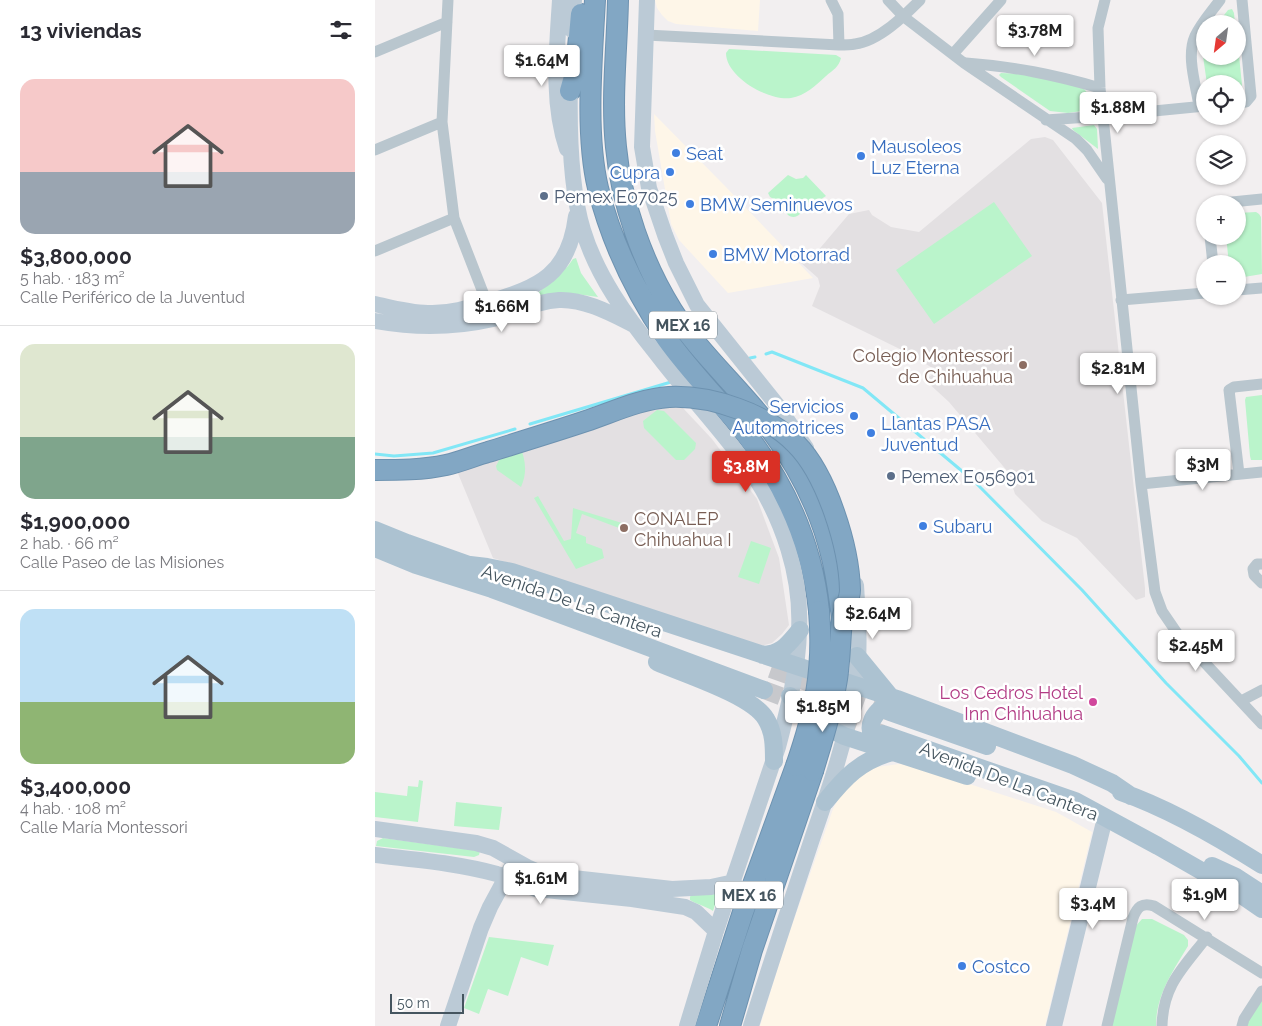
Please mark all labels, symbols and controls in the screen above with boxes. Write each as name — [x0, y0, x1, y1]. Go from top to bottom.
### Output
pin: $3.78M — [994, 15, 1076, 57]
north arrow — [1196, 15, 1246, 65]
map controls — [1196, 15, 1246, 305]
icon: filters — [327, 16, 355, 44]
text: 13 viviendas — [20, 18, 142, 43]
text: $3.78M — [1008, 21, 1062, 40]
pin: $1.64M — [501, 44, 583, 87]
text: $1.64M — [515, 51, 569, 70]
button: locate — [1196, 75, 1246, 125]
pin: $1.88M — [1077, 92, 1159, 134]
text: $1.88M — [1091, 98, 1145, 117]
icon: home — [143, 111, 233, 201]
button: layers — [1196, 135, 1246, 185]
place label: Mausoleos Luz Eterna — [871, 136, 962, 178]
place label: Seat — [686, 143, 723, 164]
marker: Seat — [670, 147, 682, 159]
marker: Mausoleos Luz Eterna — [855, 150, 867, 162]
place label: Cupra — [610, 162, 660, 183]
marker: Cupra — [664, 166, 676, 178]
place label: Pemex E07025 — [554, 186, 678, 207]
marker: Pemex E07025 — [538, 190, 550, 202]
place label: BMW Seminuevos — [700, 194, 853, 215]
button: + — [1196, 195, 1246, 245]
marker: BMW Seminuevos — [684, 198, 696, 210]
text: $3,800,000 — [20, 244, 132, 269]
place label: BMW Motorrad — [723, 244, 850, 265]
marker: BMW Motorrad — [707, 248, 719, 260]
button: − — [1196, 255, 1246, 305]
text: 5 hab. · 183 m² — [20, 269, 125, 288]
text: Calle Periférico de la Juventud — [20, 288, 245, 307]
pin: $1.66M — [461, 290, 543, 333]
text: $1.66M — [475, 297, 529, 316]
road number: MEX 16 — [649, 312, 717, 338]
place label: Colegio Montessori de Chihuahua — [853, 345, 1013, 387]
pin: $2.81M — [1077, 352, 1159, 395]
marker: Colegio Montessori de Chihuahua — [1017, 359, 1029, 371]
text: $2.81M — [1091, 359, 1145, 378]
icon: home — [143, 377, 233, 467]
place label: Servicios Automotrices — [732, 396, 844, 438]
marker: Servicios Automotrices — [848, 410, 860, 422]
place label: Llantas PASA Juventud — [881, 413, 991, 455]
marker: Llantas PASA Juventud — [865, 427, 877, 439]
pin: $3M — [1179, 448, 1227, 491]
pin: $3.8M — [711, 450, 781, 493]
text: $3M — [1187, 455, 1219, 474]
text: $3.8M — [723, 457, 769, 476]
place label: Pemex E056901 — [901, 466, 1035, 487]
marker: Pemex E056901 — [885, 470, 897, 482]
place label: CONALEP Chihuahua I — [634, 508, 732, 550]
text: $1,900,000 — [20, 509, 130, 534]
place label: Subaru — [933, 516, 993, 537]
marker: Subaru — [917, 520, 929, 532]
marker: CONALEP Chihuahua I — [618, 522, 630, 534]
text: 2 hab. · 66 m² — [20, 534, 119, 553]
text: Calle Paseo de las Misiones — [20, 553, 224, 572]
street label: Avenida De La Cantera — [479, 560, 665, 642]
pin: $2.64M — [832, 598, 914, 640]
text: $2.64M — [845, 604, 901, 623]
pin: $2.45M — [1155, 630, 1237, 672]
text: $2.45M — [1169, 636, 1223, 655]
icon: home — [143, 642, 233, 732]
place label: Los Cedros Hotel Inn Chihuahua — [940, 682, 1083, 724]
pin: $1.85M — [782, 690, 864, 733]
marker: Los Cedros Hotel Inn Chihuahua — [1087, 696, 1099, 708]
text: $1.85M — [796, 697, 850, 716]
street label: Avenida De La Cantera — [917, 737, 1101, 825]
text: $3,400,000 — [20, 774, 131, 799]
text: 4 hab. · 108 m² — [20, 799, 126, 818]
text: Calle María Montessori — [20, 818, 188, 837]
pin: $1.61M — [500, 862, 582, 905]
text: $1.61M — [514, 869, 568, 888]
pin: $1.9M — [1170, 878, 1240, 921]
road number: MEX 16 — [715, 882, 783, 908]
text: $1.9M — [1183, 885, 1227, 904]
pin: $3.4M — [1058, 888, 1128, 930]
text: $3.4M — [1070, 894, 1116, 913]
place label: Costco — [972, 956, 1030, 977]
marker: Costco — [956, 960, 968, 972]
scale bar — [390, 991, 464, 1014]
text: 50 m — [397, 995, 430, 1011]

